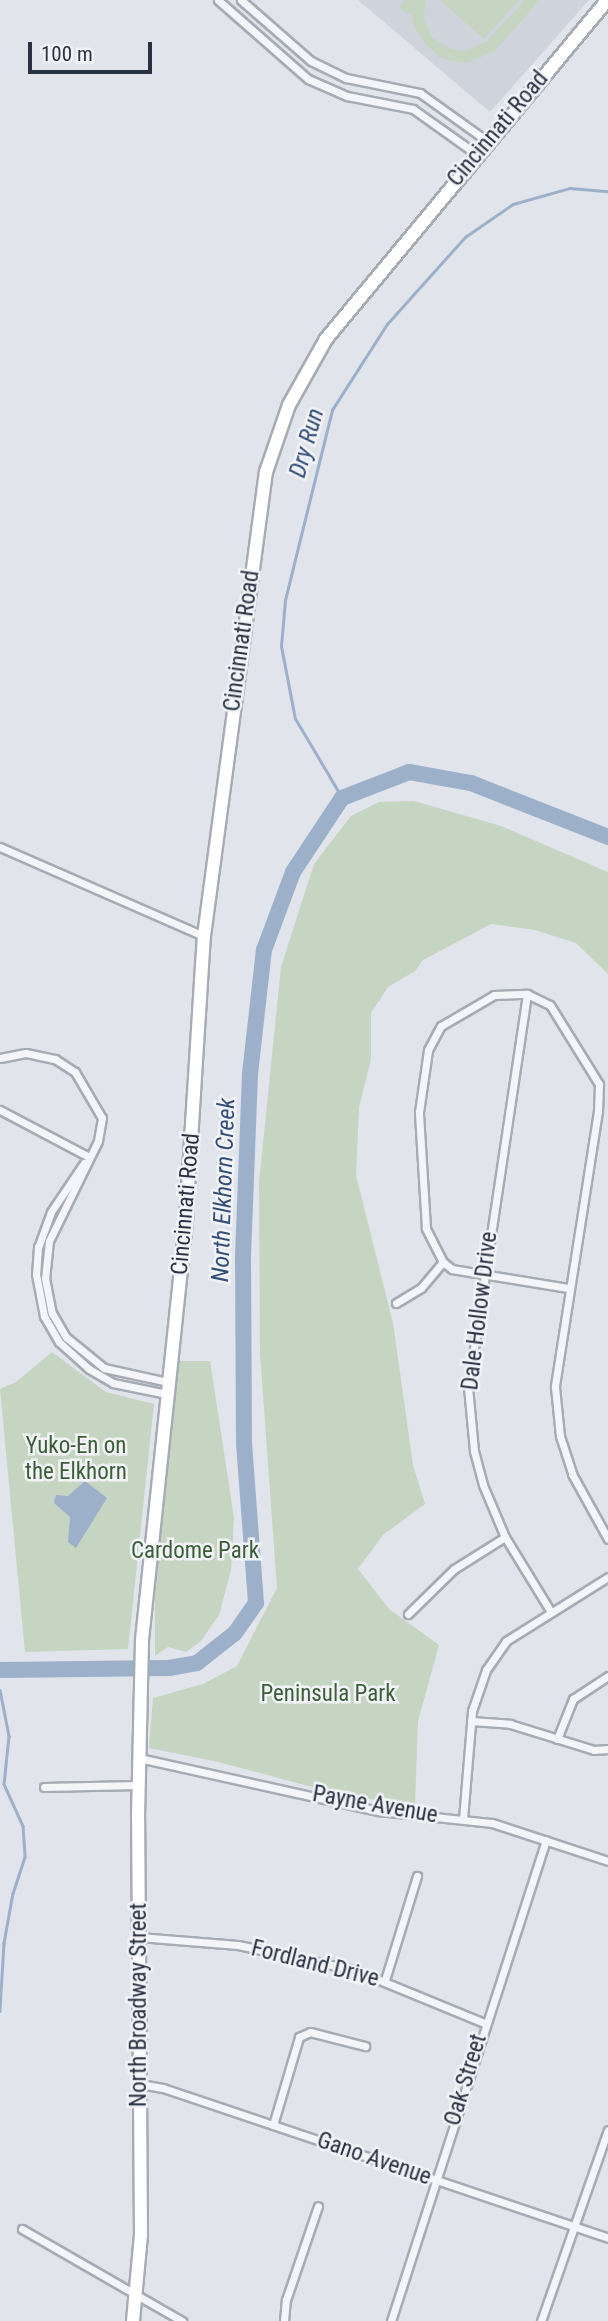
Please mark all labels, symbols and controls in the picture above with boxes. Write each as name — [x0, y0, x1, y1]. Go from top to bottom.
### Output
scale bar — [32, 28, 156, 72]
text: 100 m — [41, 42, 93, 66]
street label: Cincinnati Road — [442, 66, 554, 192]
water label: Dry Run — [283, 405, 331, 481]
street label: Cincinnati Road — [218, 569, 266, 713]
water label: North Elkhorn Creek — [206, 1098, 242, 1282]
street label: Cincinnati Road — [166, 1132, 206, 1276]
street label: Dale Hollow Drive — [457, 1230, 503, 1392]
park label: Yuko-En on the Elkhorn — [25, 1432, 127, 1486]
park label: Cardome Park — [131, 1537, 259, 1565]
park label: Peninsula Park — [260, 1680, 396, 1708]
street label: Payne Avenue — [310, 1780, 440, 1830]
street label: North Broadway Street — [125, 1903, 153, 2107]
street label: Fordland Drive — [248, 1935, 382, 1993]
street label: Oak Street — [439, 2031, 493, 2129]
street label: Gano Avenue — [313, 2127, 435, 2191]

